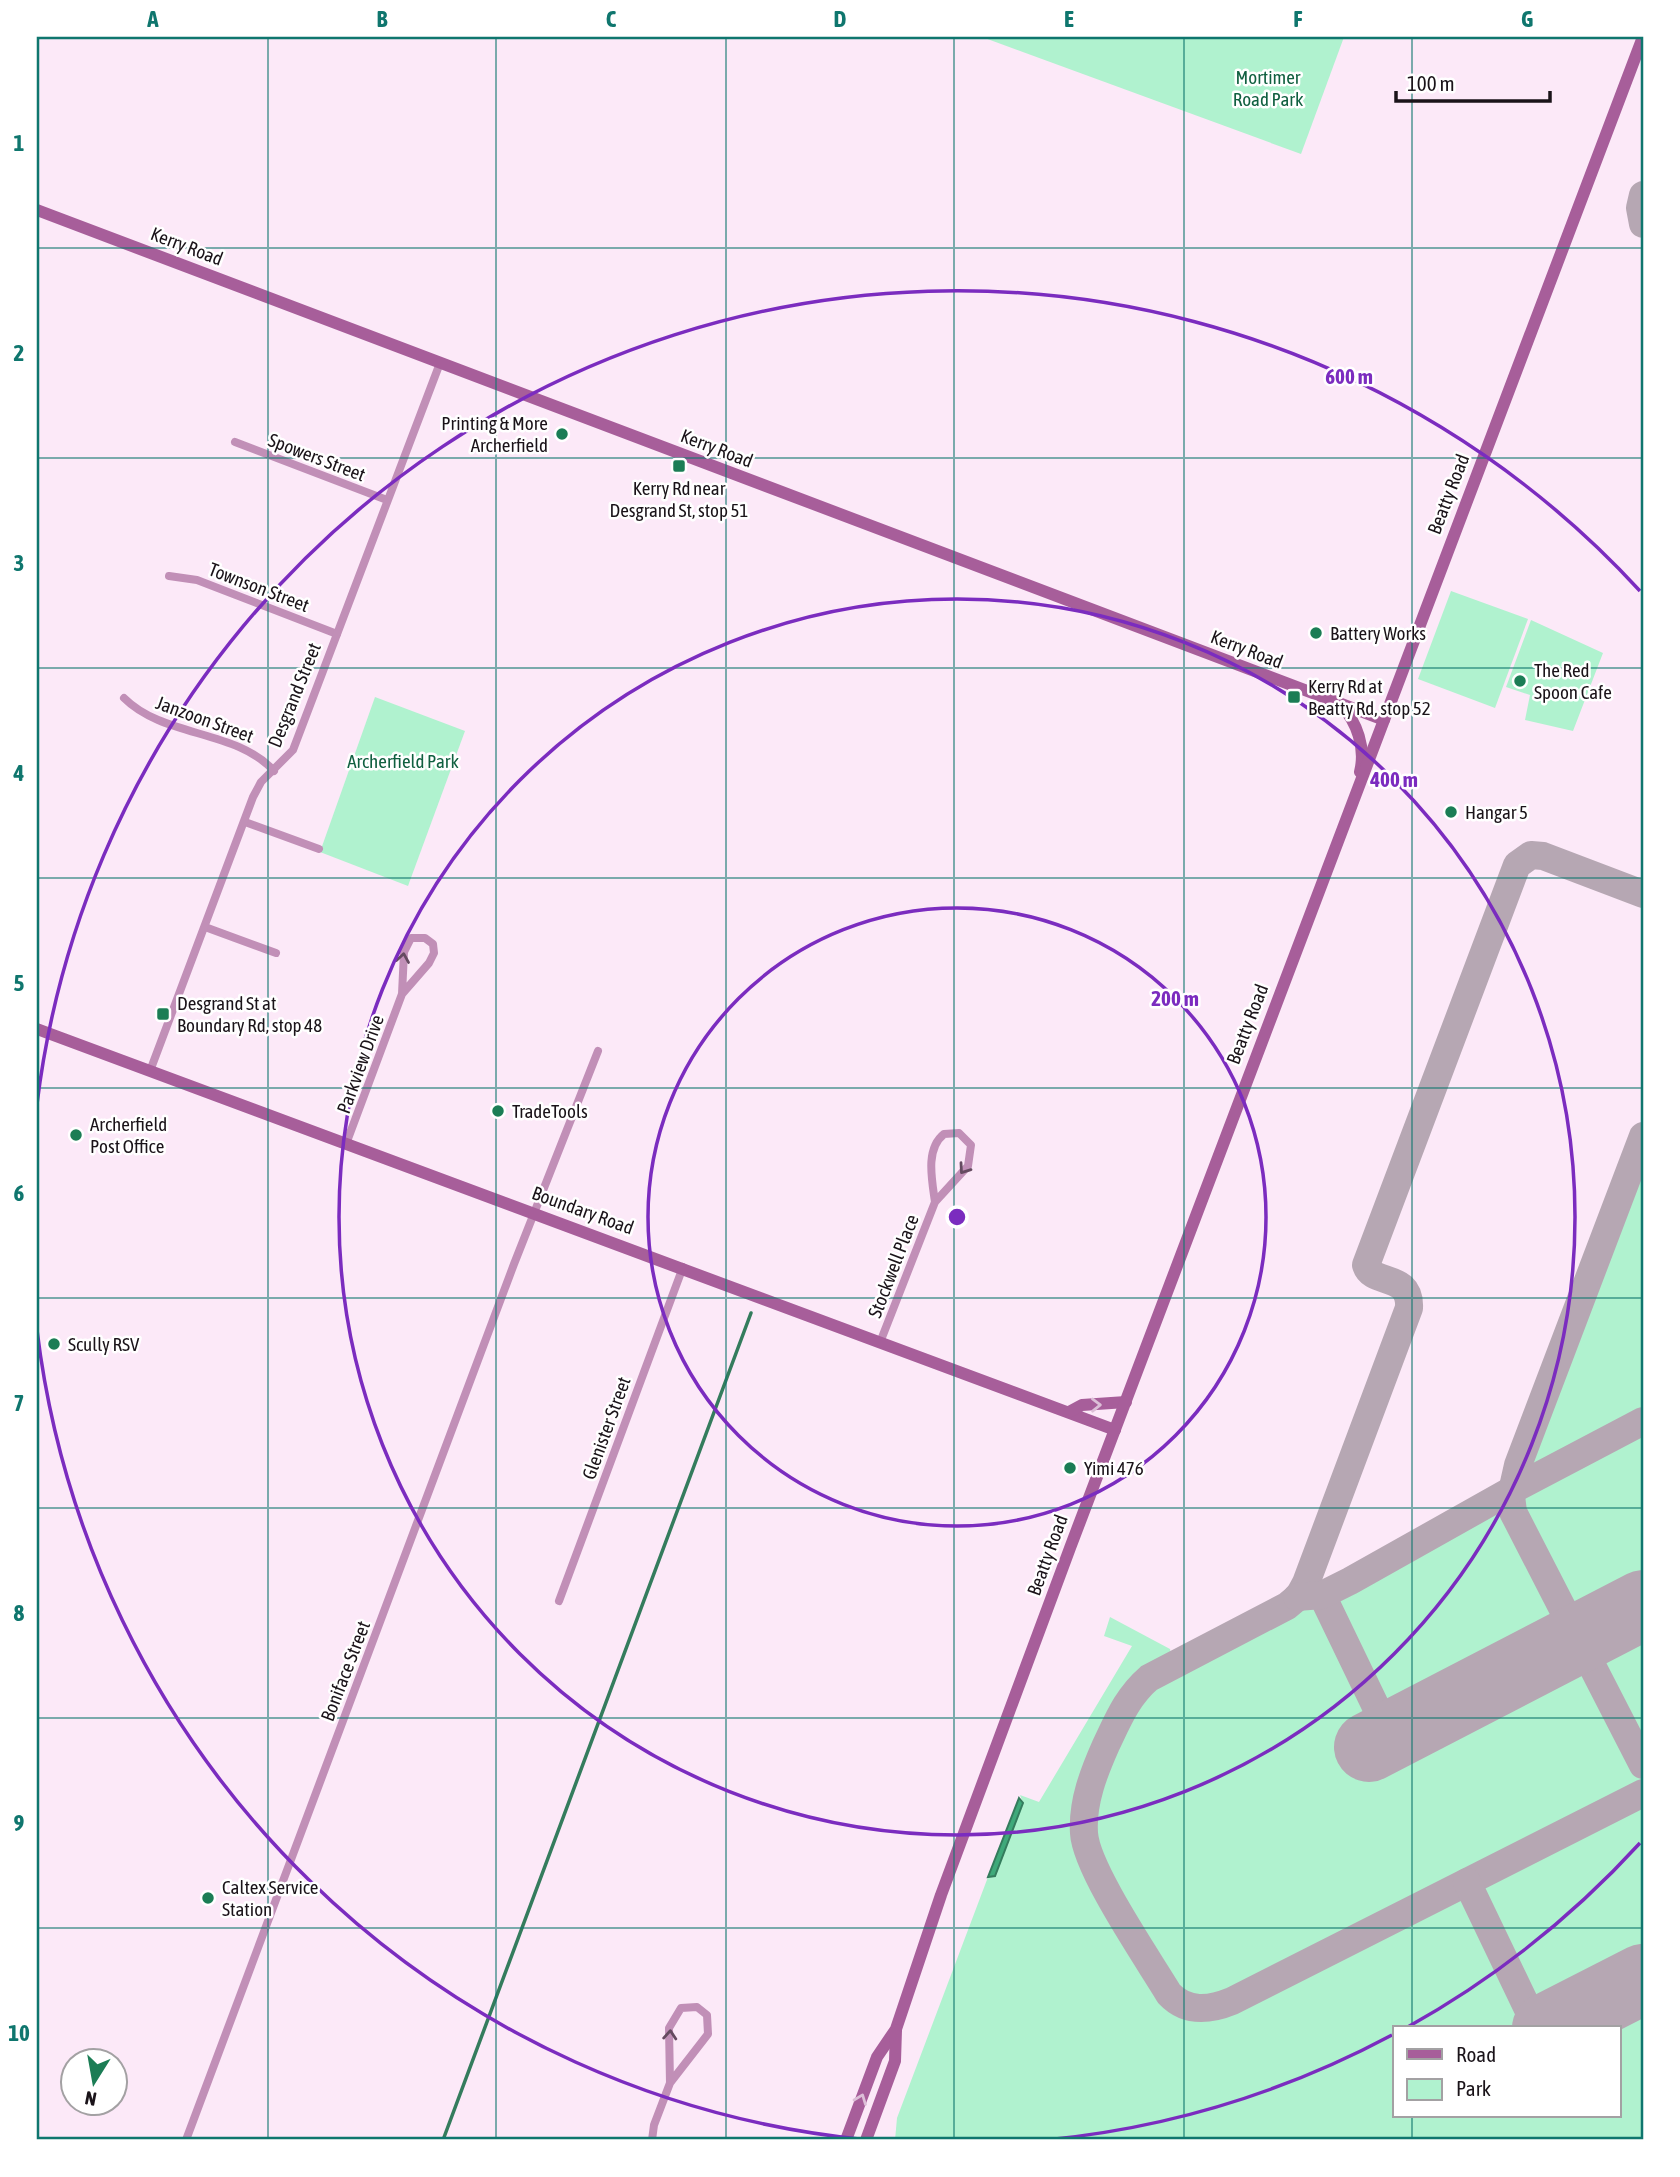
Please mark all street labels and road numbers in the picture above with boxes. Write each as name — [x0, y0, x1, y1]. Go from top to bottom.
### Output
street label: Kerry Road — [148, 222, 226, 270]
street label: Kerry Road — [678, 424, 756, 472]
street label: Spowers Street — [265, 428, 369, 486]
street label: Beatty Road — [1423, 451, 1473, 537]
street label: Townson Street — [206, 558, 312, 616]
street label: Kerry Road — [1208, 625, 1286, 673]
street label: Desgrand Street — [263, 640, 325, 750]
street label: Janzoon Street — [153, 691, 257, 747]
street label: Beatty Road — [1222, 981, 1272, 1067]
street label: Parkview Drive — [332, 1012, 388, 1116]
street label: Boundary Road — [529, 1181, 637, 1239]
street label: Stockwell Place — [863, 1211, 923, 1321]
street label: Glenister Street — [577, 1374, 635, 1482]
street label: Beatty Road — [1022, 1512, 1072, 1598]
street label: Boniface Street — [316, 1618, 374, 1724]

